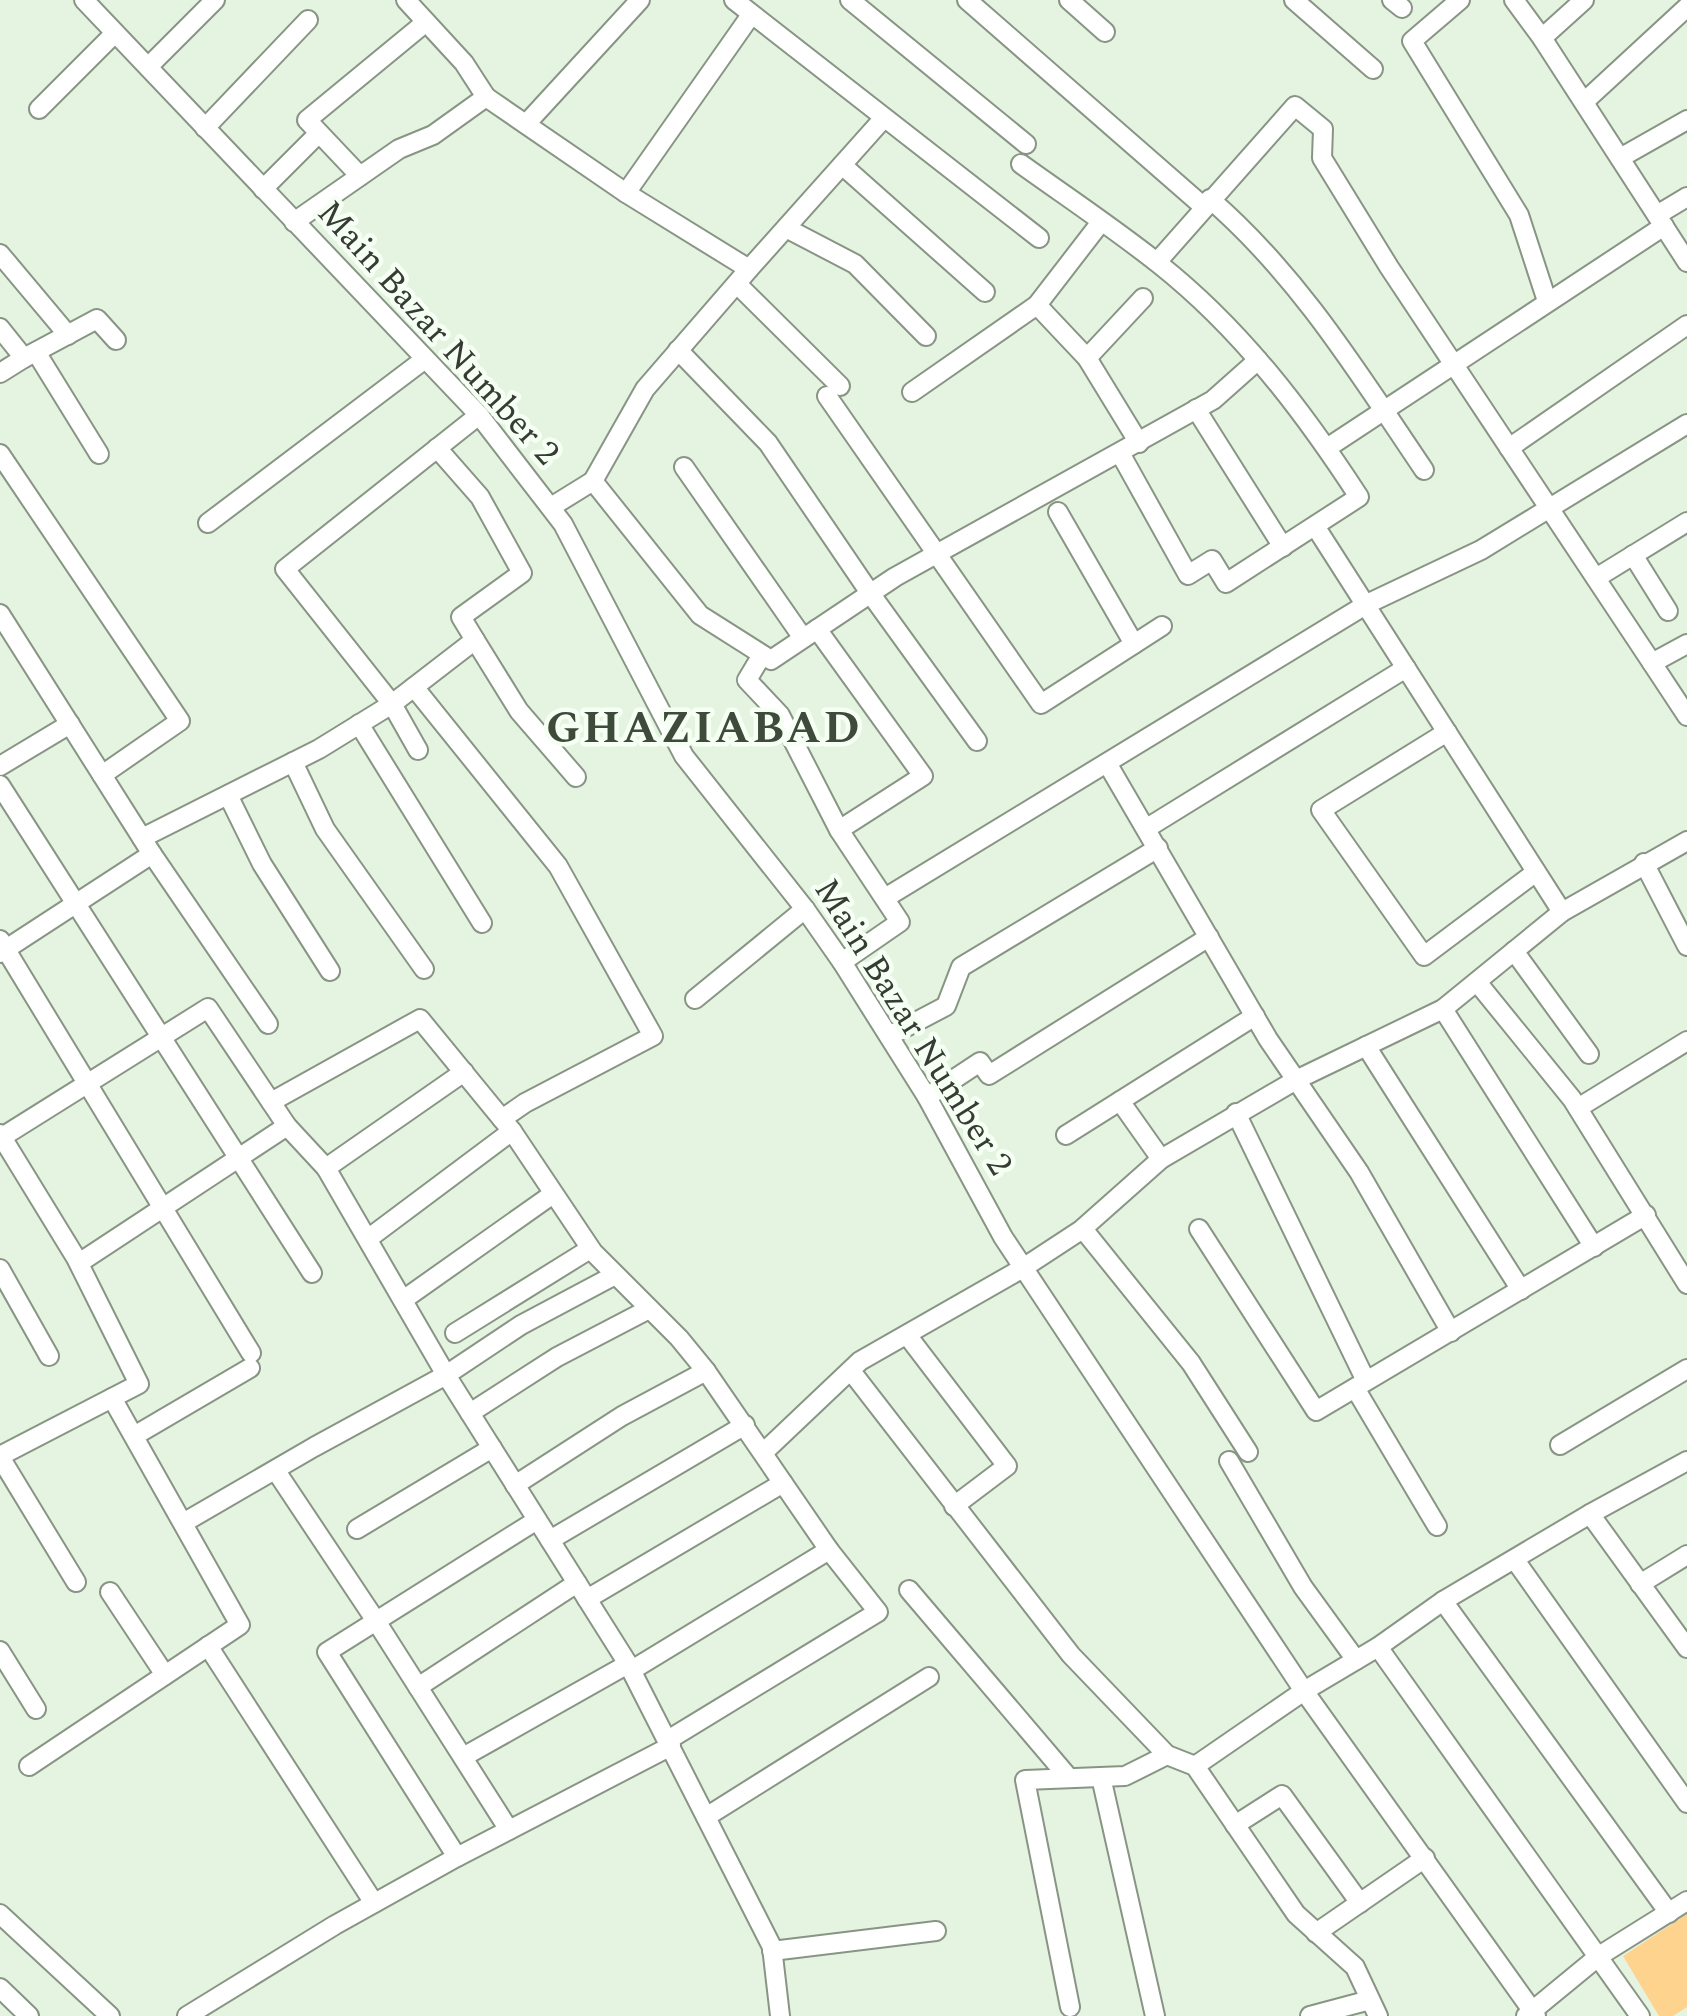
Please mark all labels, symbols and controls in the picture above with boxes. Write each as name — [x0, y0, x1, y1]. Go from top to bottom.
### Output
street label: Main Bazar Number 2 — [304, 188, 572, 478]
district label: GHAZIABAD — [546, 694, 862, 763]
street label: Main Bazar Number 2 — [800, 868, 1026, 1186]

